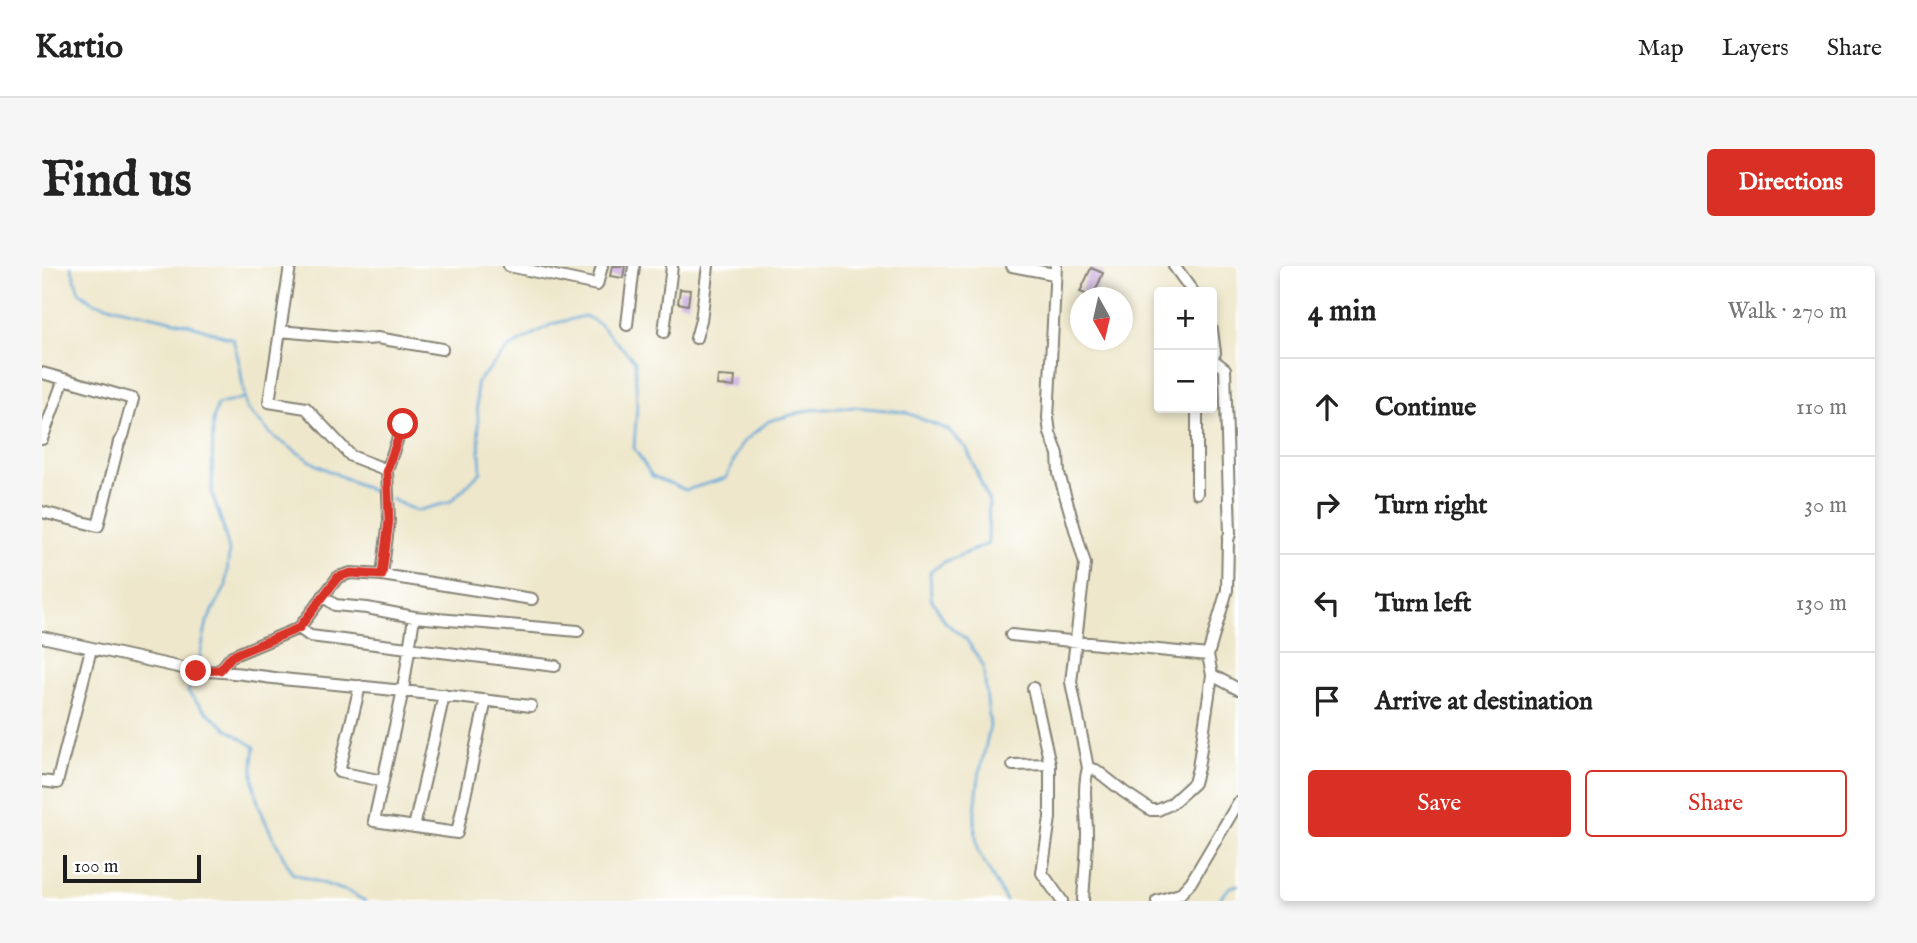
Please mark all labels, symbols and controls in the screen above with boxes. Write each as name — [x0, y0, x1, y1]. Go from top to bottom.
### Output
text: Kartio — [35, 27, 123, 69]
text: Map — [1638, 33, 1684, 64]
text: Layers — [1722, 33, 1789, 64]
text: Share — [1827, 33, 1882, 64]
button: Directions — [1707, 149, 1875, 216]
text: Find us — [42, 151, 192, 213]
north arrow — [1070, 287, 1133, 350]
map controls — [1154, 287, 1217, 413]
button: + — [1154, 287, 1217, 350]
text: 4 min — [1308, 293, 1376, 331]
text: Walk · 270 m — [1727, 297, 1847, 326]
button: − — [1154, 350, 1217, 413]
icon: ahead — [1308, 388, 1346, 426]
text: Continue — [1375, 391, 1476, 424]
text: 110 m — [1796, 393, 1847, 422]
route start — [387, 408, 418, 439]
icon: right — [1308, 486, 1346, 524]
text: Turn right — [1375, 489, 1488, 522]
text: 30 m — [1804, 491, 1847, 520]
icon: left — [1308, 584, 1346, 622]
text: Turn left — [1375, 587, 1472, 620]
text: 130 m — [1796, 589, 1847, 618]
route end — [180, 655, 211, 686]
icon: arrive — [1308, 682, 1346, 720]
text: Arrive at destination — [1375, 685, 1593, 718]
button: Save — [1308, 770, 1571, 837]
button: Share — [1585, 770, 1847, 837]
scale bar — [63, 852, 201, 884]
text: 100 m — [74, 855, 118, 879]

